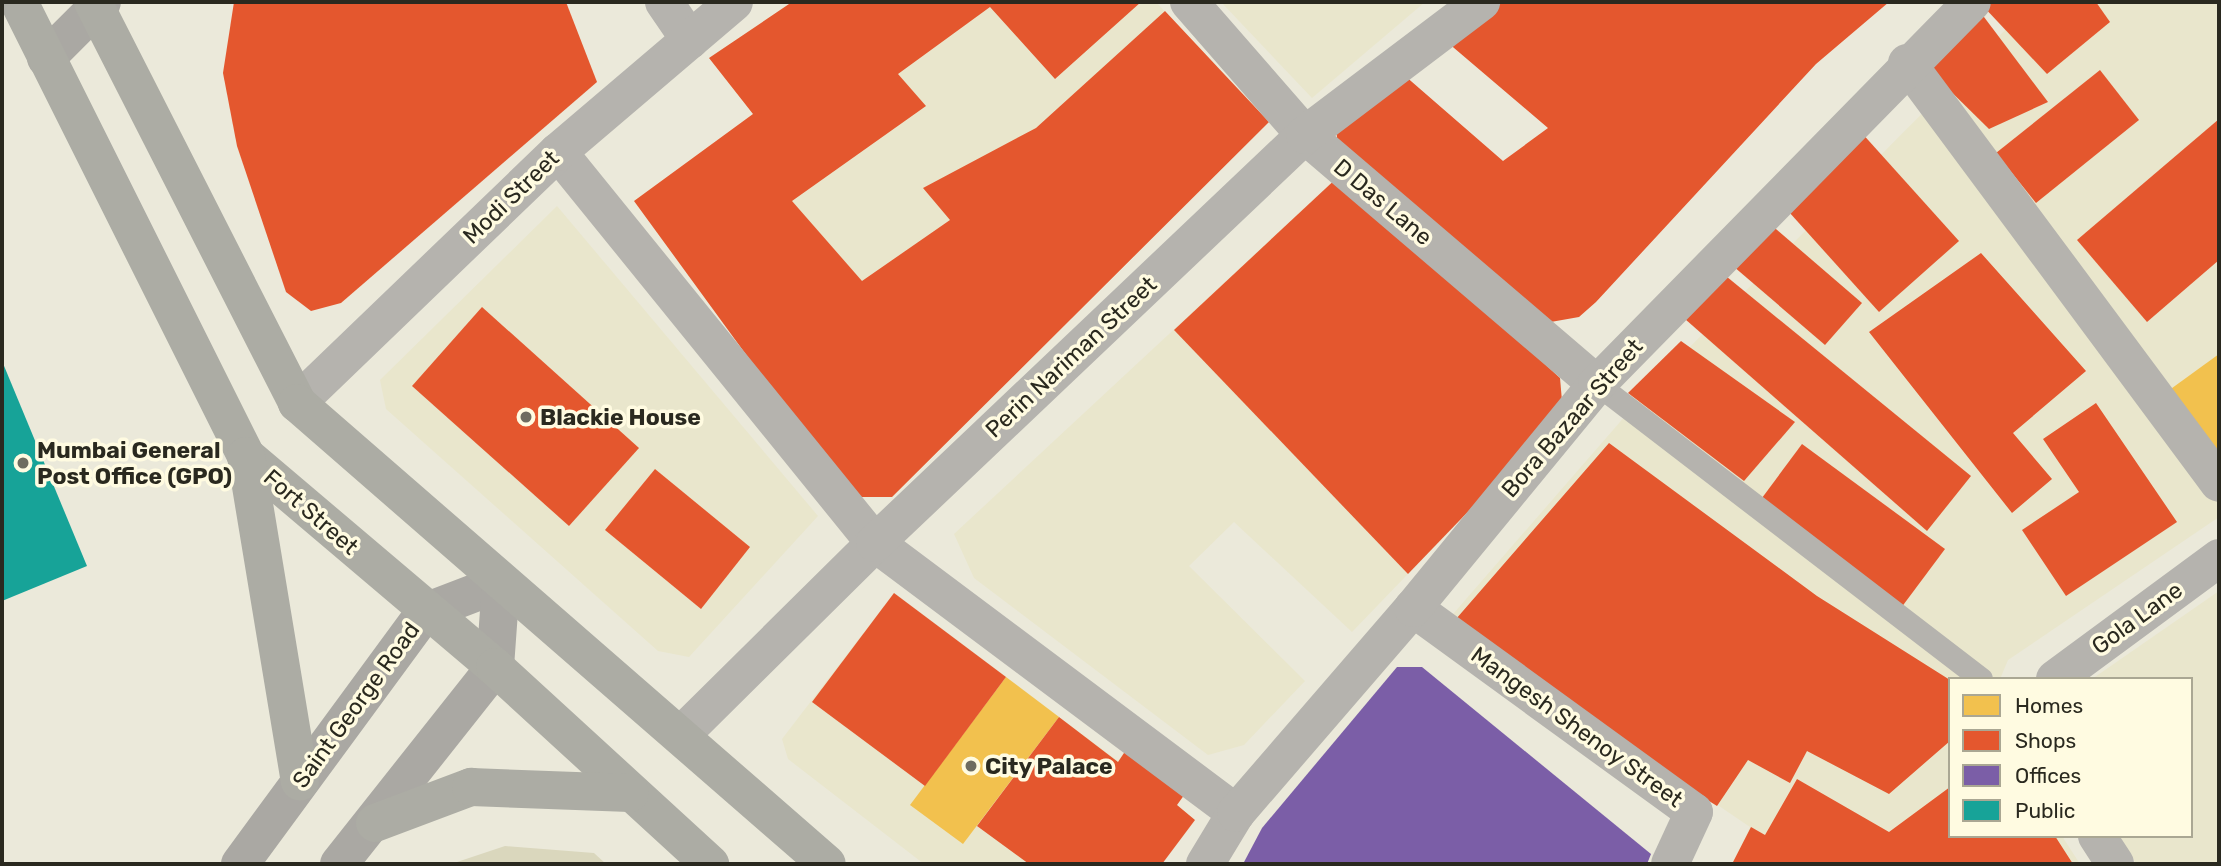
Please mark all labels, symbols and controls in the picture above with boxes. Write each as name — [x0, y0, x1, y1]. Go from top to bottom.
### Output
street label: Modi Street — [457, 144, 565, 250]
street label: D Das Lane — [1328, 153, 1438, 251]
street label: Perin Nariman Street — [980, 271, 1162, 443]
street label: Bora Bazaar Street — [1495, 333, 1649, 503]
place label: Blackie House — [540, 403, 701, 431]
marker: Blackie House — [518, 409, 534, 425]
place label: Mumbai General Post Office (GPO) — [37, 436, 232, 490]
marker: Mumbai General Post Office (GPO) — [15, 455, 31, 471]
street label: Fort Street — [258, 463, 364, 561]
street label: Gola Lane — [2086, 576, 2188, 660]
street label: Saint George Road — [287, 617, 425, 793]
street label: Mangesh Shenoy Street — [1466, 641, 1688, 813]
legend — [1948, 677, 2193, 838]
text: Homes — [2015, 693, 2083, 718]
text: Shops — [2015, 728, 2076, 753]
place label: City Palace — [985, 752, 1113, 780]
marker: City Palace — [963, 758, 979, 774]
text: Offices — [2015, 763, 2081, 788]
text: Public — [2015, 798, 2075, 823]

